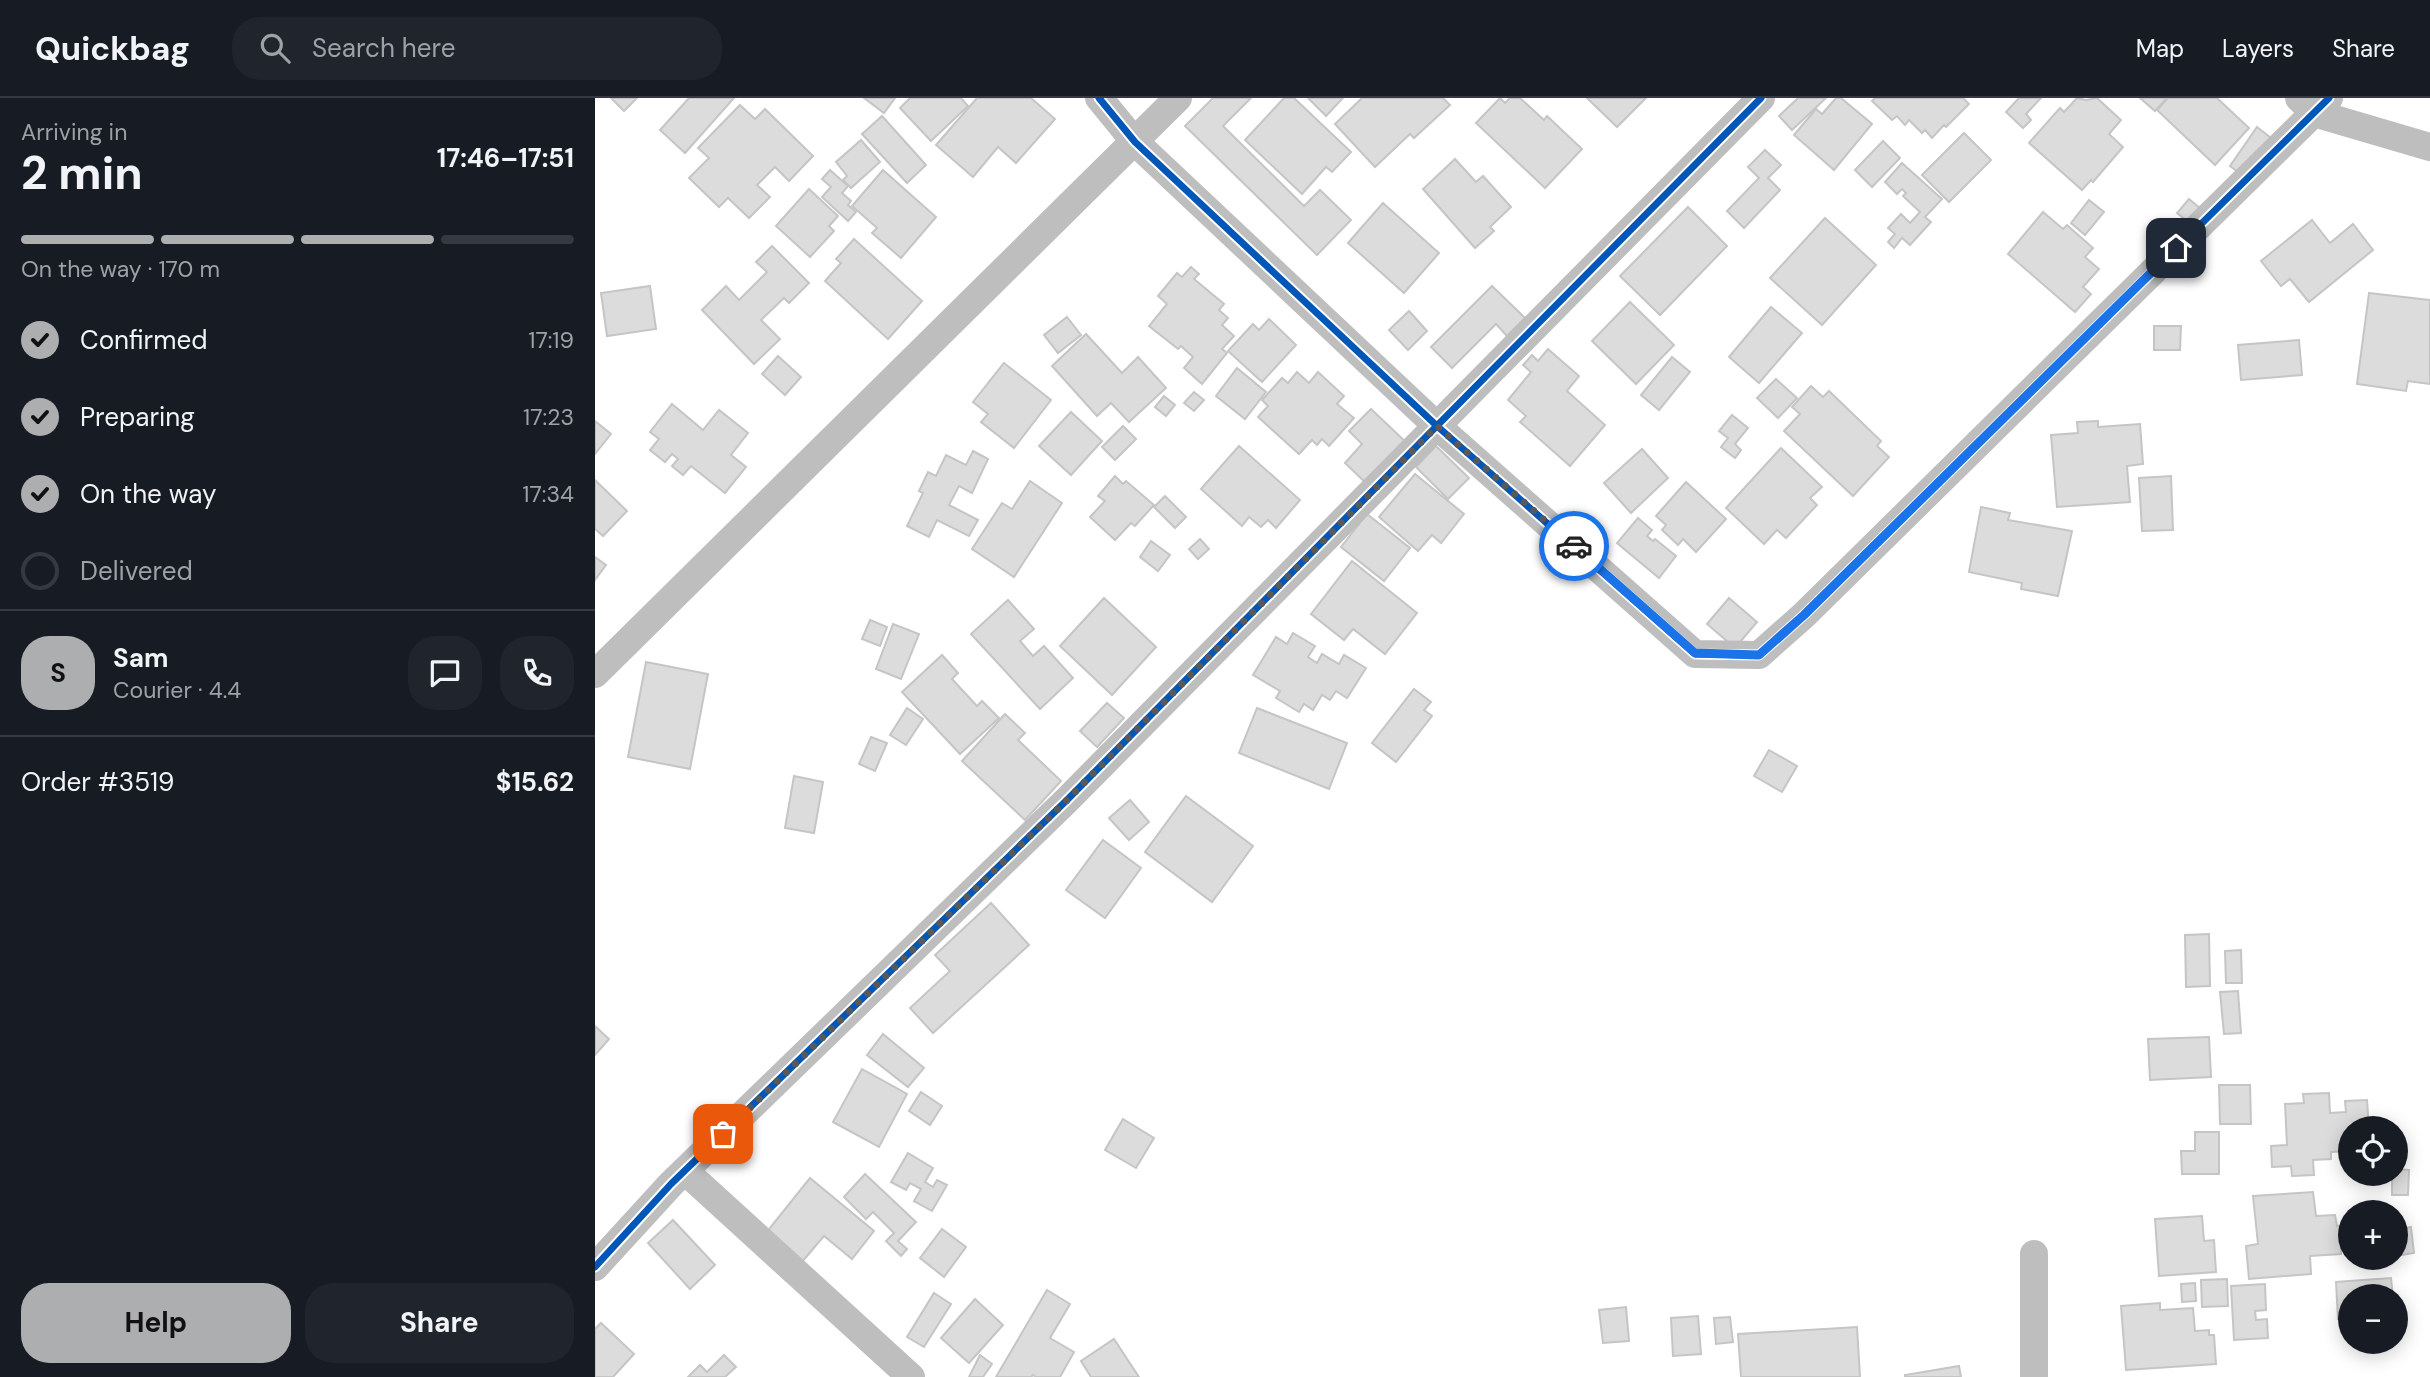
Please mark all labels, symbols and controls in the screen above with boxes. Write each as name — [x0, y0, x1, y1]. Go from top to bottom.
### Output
search box — [232, 17, 722, 80]
text: Quickbag — [35, 27, 190, 70]
icon: search — [256, 29, 294, 67]
text: Search here — [312, 31, 455, 65]
text: Map — [2136, 33, 2184, 64]
text: Layers — [2222, 33, 2294, 64]
text: Share — [2332, 33, 2395, 64]
text: Arriving in — [21, 117, 127, 147]
text: 17:46–17:51 — [437, 141, 574, 175]
text: 2 min — [21, 143, 143, 203]
pin — [2146, 218, 2206, 278]
icon: home — [2157, 229, 2195, 267]
text: On the way · 170 m — [21, 254, 220, 284]
icon: check — [21, 321, 59, 359]
text: Confirmed — [80, 323, 207, 357]
text: 17:19 — [528, 325, 574, 355]
icon: check — [21, 398, 59, 436]
text: Preparing — [80, 400, 195, 434]
text: 17:23 — [523, 402, 574, 432]
icon: check — [21, 475, 59, 513]
text: On the way — [80, 477, 216, 511]
text: 17:34 — [522, 479, 574, 509]
courier — [1539, 511, 1609, 581]
icon: car — [1555, 527, 1593, 565]
text: Delivered — [80, 554, 193, 588]
button: chat — [408, 636, 482, 710]
button: phone — [500, 636, 574, 710]
text: Sam — [113, 641, 168, 675]
text: S — [50, 656, 66, 690]
text: Courier · 4.4 — [113, 675, 241, 705]
text: Order #3519 — [21, 765, 174, 799]
text: $15.62 — [496, 765, 574, 799]
pin — [693, 1104, 753, 1164]
icon: bag — [704, 1115, 742, 1153]
map controls — [2338, 1116, 2408, 1354]
button: locate — [2338, 1116, 2408, 1186]
button: + — [2338, 1200, 2408, 1270]
button: Help — [21, 1283, 291, 1363]
button: Share — [305, 1283, 574, 1363]
button: − — [2338, 1284, 2408, 1354]

